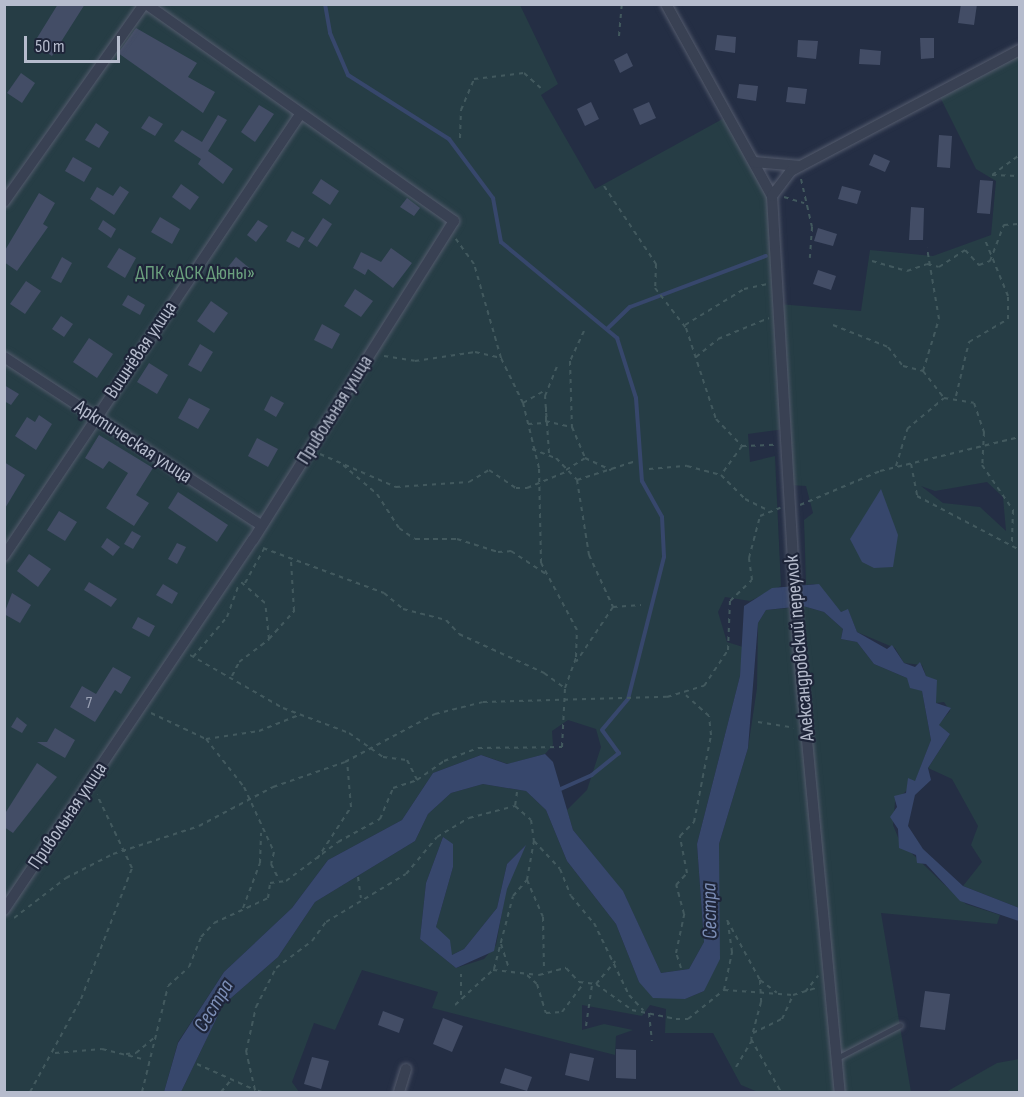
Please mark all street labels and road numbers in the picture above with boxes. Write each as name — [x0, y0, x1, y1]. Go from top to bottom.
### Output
street label: Вишнёвая улица — [100, 297, 182, 403]
street label: Привольная улица — [292, 351, 378, 469]
street label: Арктическая улица — [70, 395, 196, 489]
street label: Александровский переулок — [780, 554, 820, 742]
street label: Привольная улица — [23, 758, 113, 874]

